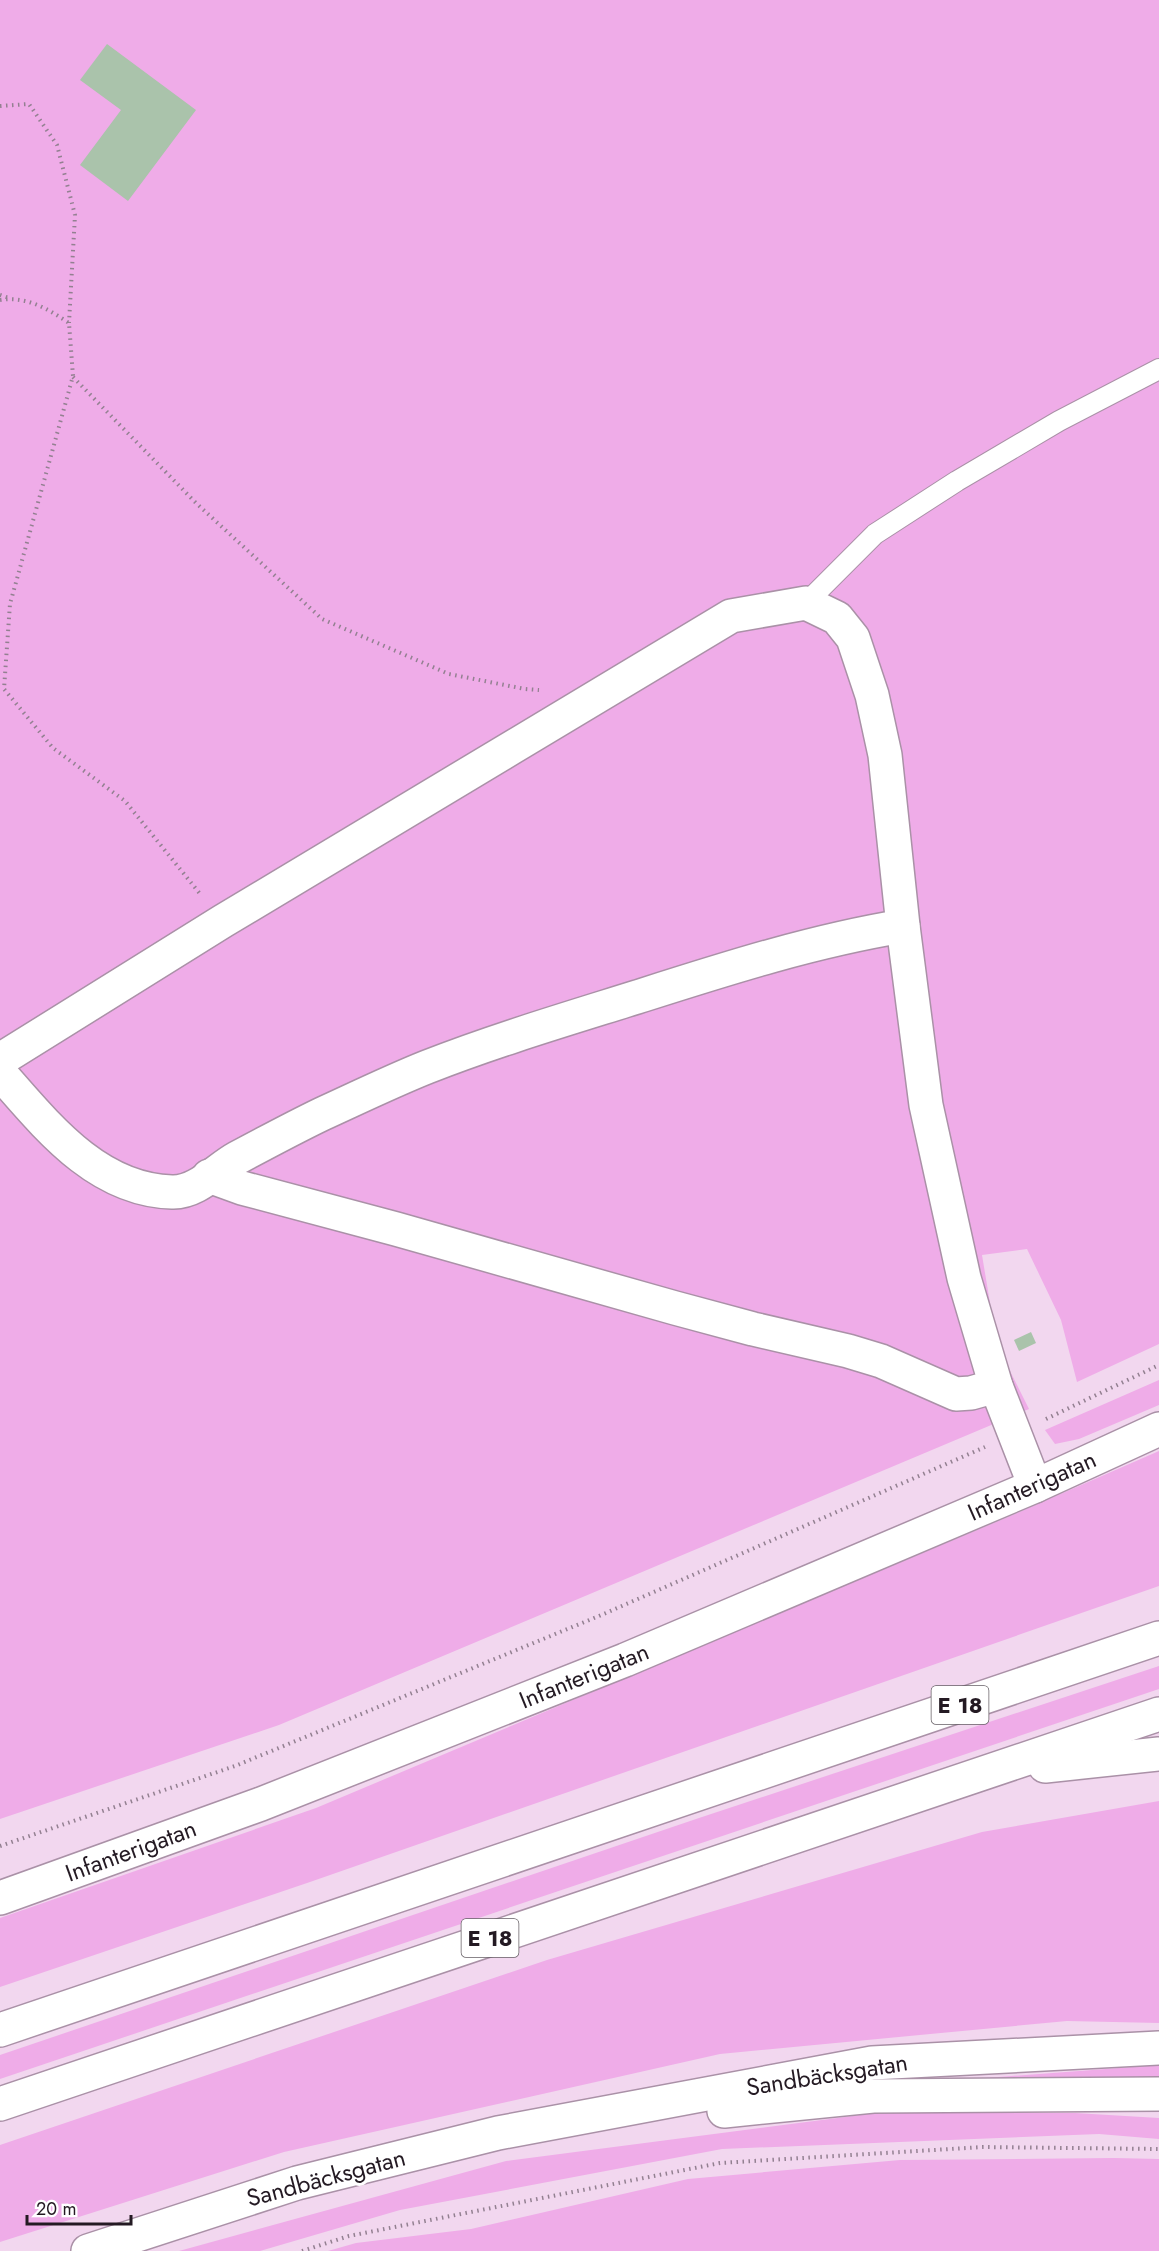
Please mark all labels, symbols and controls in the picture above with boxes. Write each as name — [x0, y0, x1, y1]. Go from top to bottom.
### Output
street label: Infanterigatan — [962, 1442, 1102, 1529]
street label: Infanterigatan — [514, 1634, 654, 1717]
road number: E 18 — [932, 1686, 988, 1724]
street label: Infanterigatan — [60, 1811, 201, 1890]
road number: E 18 — [462, 1919, 518, 1957]
street label: Sandbäcksgatan — [744, 2044, 910, 2105]
street label: Sandbäcksgatan — [243, 2140, 409, 2216]
scale bar — [27, 2188, 130, 2226]
text: 20 m — [36, 2196, 76, 2222]

